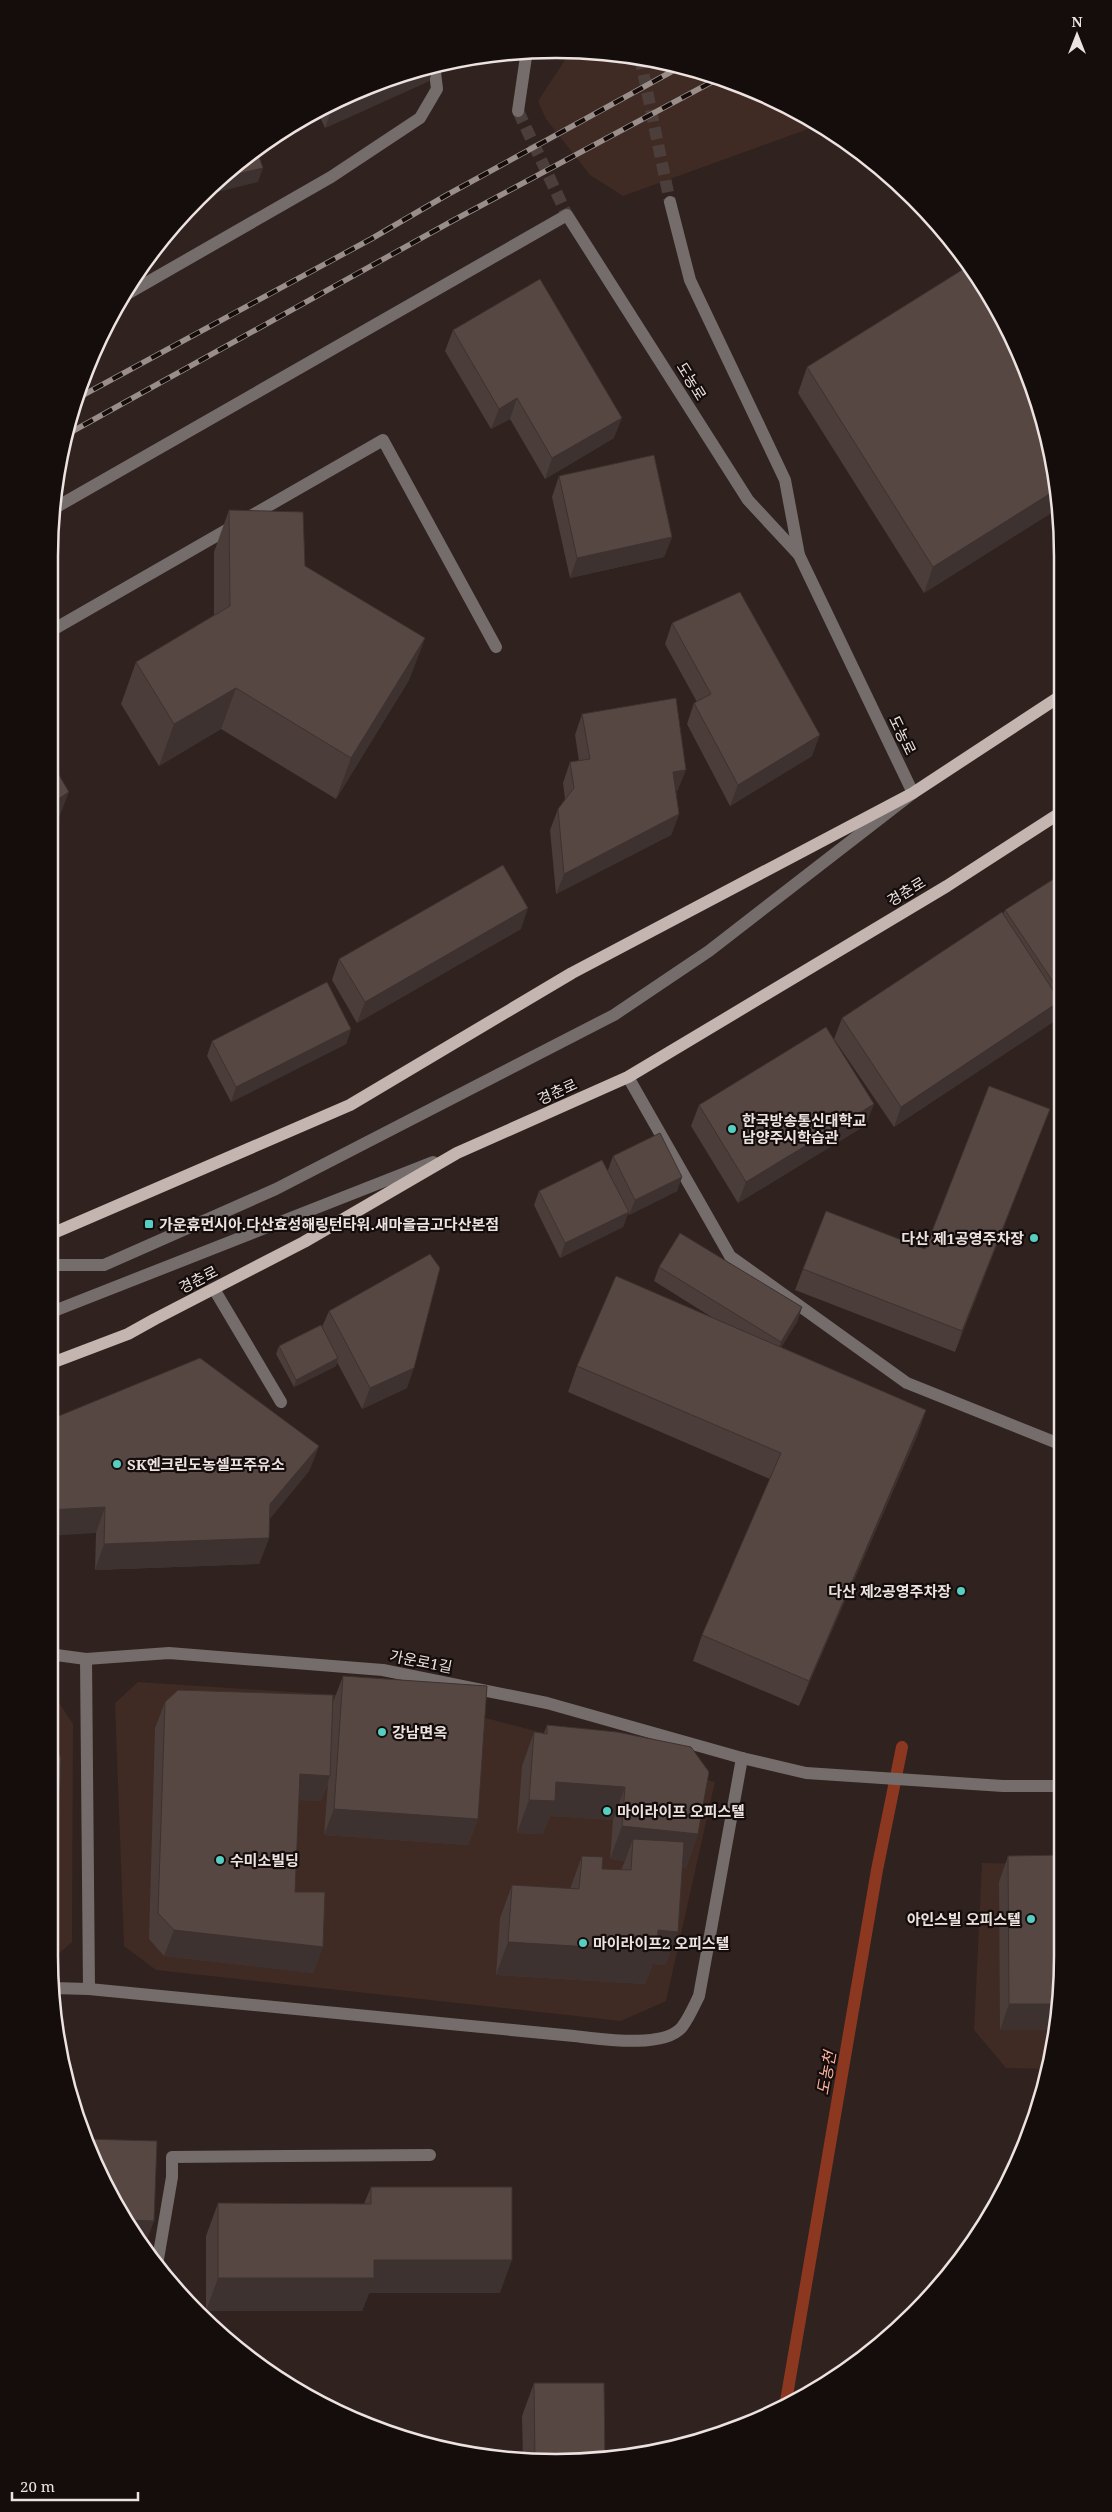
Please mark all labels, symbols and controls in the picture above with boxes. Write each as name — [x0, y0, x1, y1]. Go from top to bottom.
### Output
north arrow — [1052, 10, 1102, 60]
text: N — [1071, 12, 1083, 31]
street label: 도농로 — [673, 358, 711, 404]
street label: 도농로 — [885, 712, 921, 758]
street label: 경춘로 — [883, 872, 929, 910]
street label: 경춘로 — [534, 1073, 580, 1109]
place label: 한국방송통신대학교 남양주시학습관 — [742, 1110, 866, 1147]
marker: 한국방송통신대학교 남양주시학습관 — [726, 1123, 738, 1135]
place label: 가운휴먼시아.다산효성해링턴타워.새마을금고다산본점 — [159, 1214, 499, 1234]
marker: 가운휴먼시아.다산효성해링턴타워.새마을금고다산본점 — [143, 1218, 155, 1230]
place label: 다산 제1공영주차장 — [901, 1228, 1024, 1248]
marker: 다산 제1공영주차장 — [1028, 1232, 1040, 1244]
street label: 경춘로 — [175, 1261, 221, 1297]
place label: SK엔크린도농셀프주유소 — [127, 1454, 285, 1474]
marker: SK엔크린도농셀프주유소 — [111, 1458, 123, 1470]
place label: 다산 제2공영주차장 — [828, 1581, 951, 1601]
marker: 다산 제2공영주차장 — [955, 1585, 967, 1597]
street label: 가운로1길 — [388, 1645, 454, 1677]
place label: 강남면옥 — [392, 1722, 447, 1742]
marker: 강남면옥 — [376, 1726, 388, 1738]
place label: 마이라이프 오피스텔 — [617, 1801, 745, 1821]
marker: 마이라이프 오피스텔 — [601, 1805, 613, 1817]
place label: 수미소빌딩 — [230, 1850, 299, 1870]
marker: 수미소빌딩 — [214, 1854, 226, 1866]
place label: 아인스빌 오피스텔 — [907, 1909, 1021, 1929]
marker: 아인스빌 오피스텔 — [1025, 1913, 1037, 1925]
place label: 마이라이프2 오피스텔 — [593, 1933, 730, 1953]
marker: 마이라이프2 오피스텔 — [577, 1937, 589, 1949]
water label: 도농천 — [811, 2047, 841, 2097]
scale bar — [12, 2470, 139, 2502]
text: 20 m — [20, 2476, 55, 2496]

